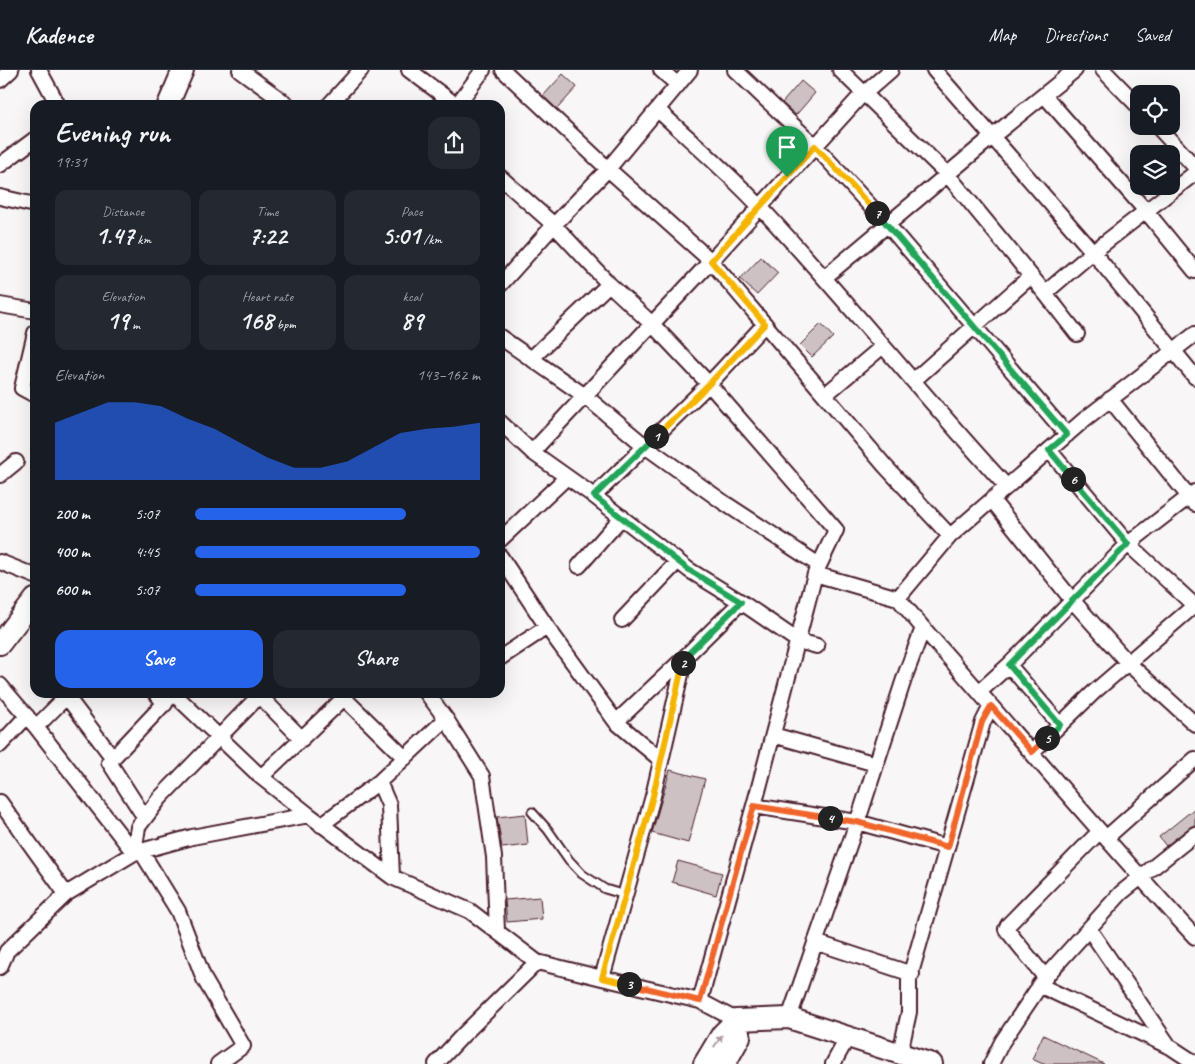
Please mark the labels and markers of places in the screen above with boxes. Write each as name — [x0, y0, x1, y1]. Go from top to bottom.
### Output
pin — [766, 126, 808, 177]
pin: 7 — [864, 200, 890, 226]
pin: 1 — [644, 424, 668, 448]
pin: 6 — [1060, 466, 1086, 492]
pin: 2 — [670, 650, 696, 676]
pin: 5 — [1034, 726, 1060, 750]
pin: 4 — [818, 806, 842, 830]
pin: 3 — [616, 972, 642, 996]

